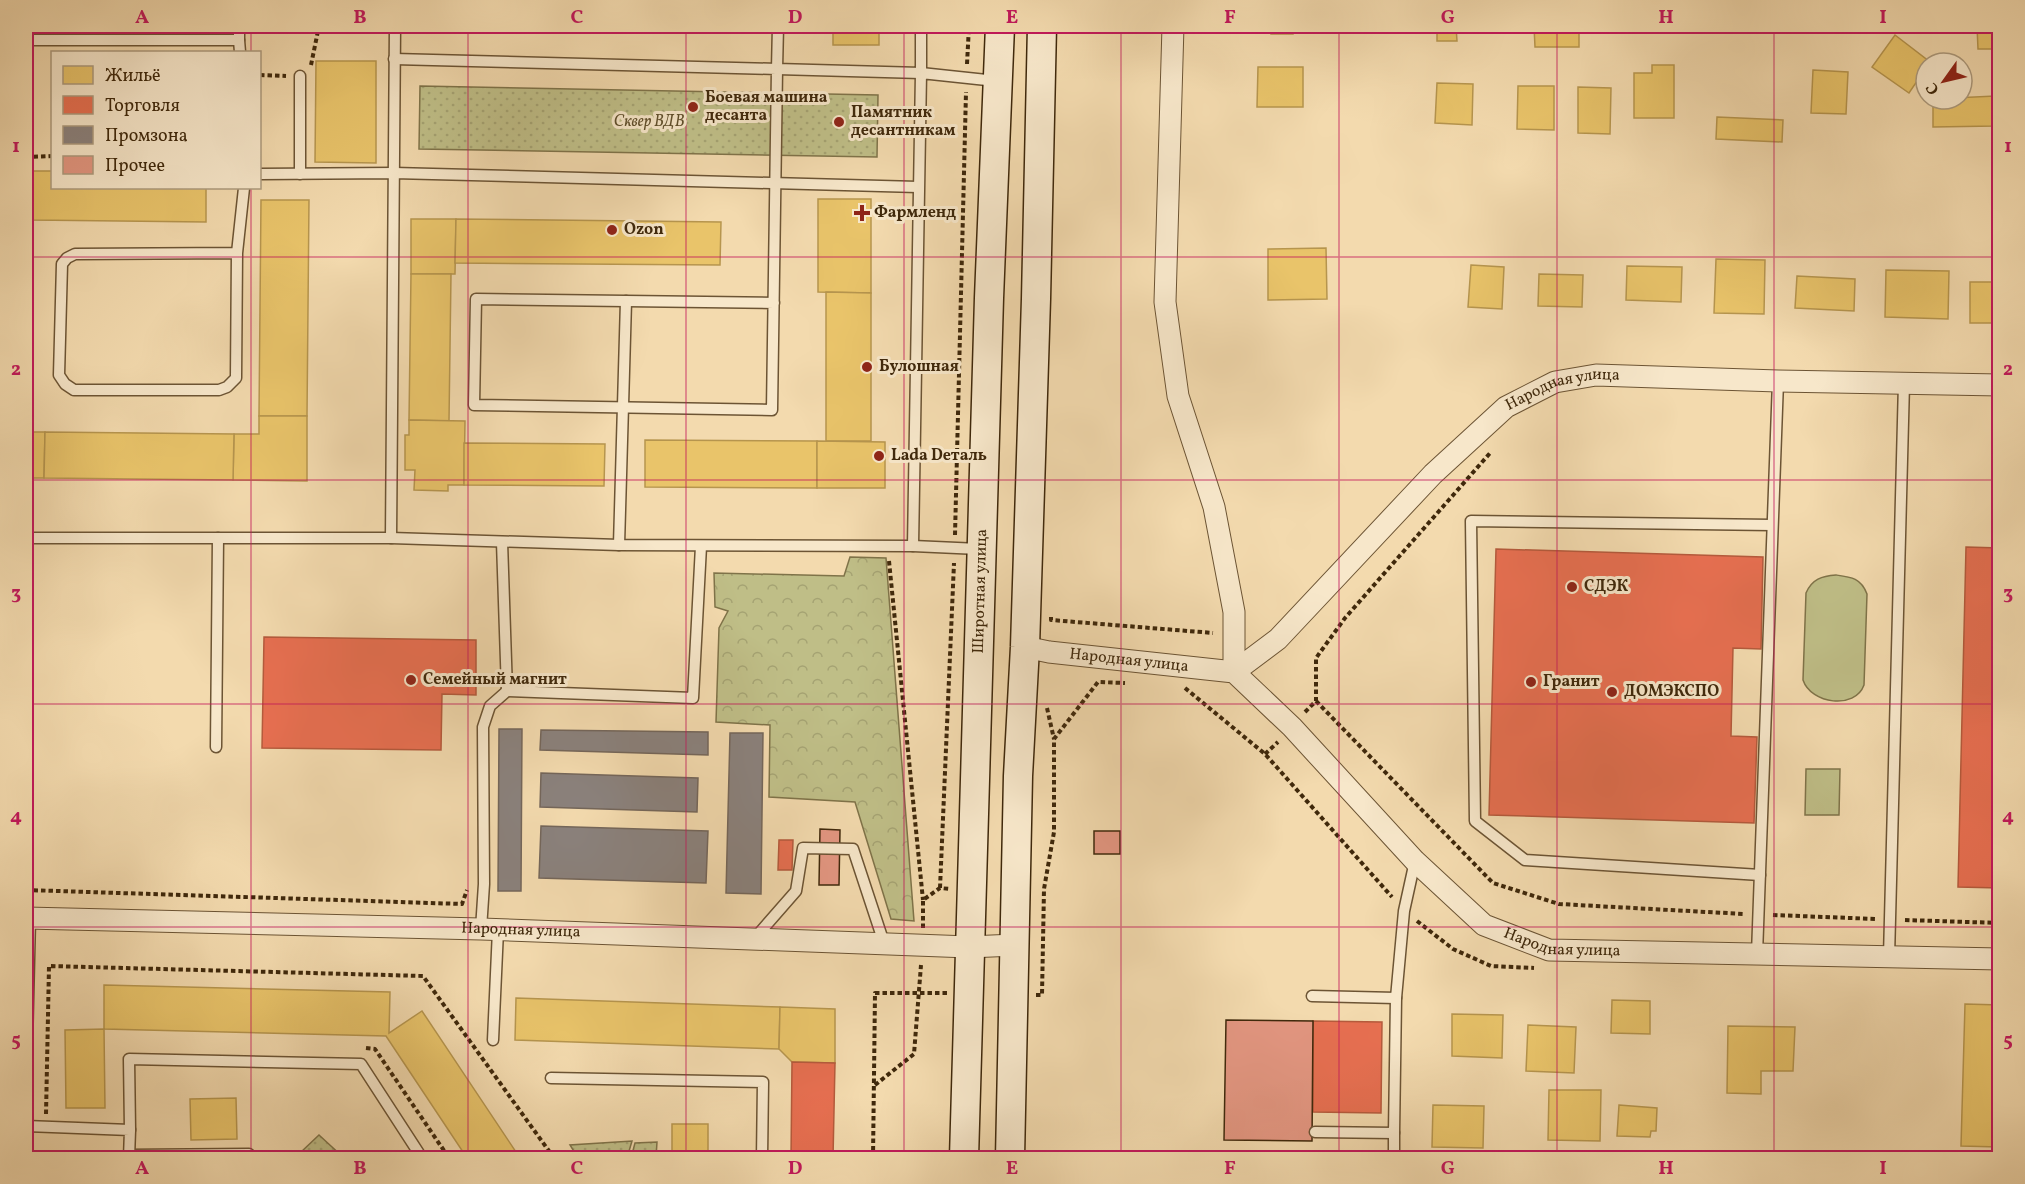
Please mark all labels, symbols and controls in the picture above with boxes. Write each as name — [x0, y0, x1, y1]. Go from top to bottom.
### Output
text: A — [135, 4, 149, 32]
text: B — [353, 4, 367, 32]
text: C — [571, 4, 584, 32]
text: D — [788, 4, 802, 32]
text: E — [1006, 4, 1018, 32]
text: F — [1224, 4, 1236, 32]
text: G — [1441, 4, 1455, 32]
text: H — [1658, 4, 1674, 32]
text: I — [1879, 4, 1887, 32]
legend — [51, 51, 261, 189]
north arrow — [1914, 51, 1974, 111]
text: Жильё — [105, 64, 161, 89]
text: С — [1921, 78, 1945, 99]
place label: Боевая машина десанта — [705, 87, 828, 127]
text: Торговля — [105, 94, 180, 119]
marker: Боевая машина десанта — [686, 100, 700, 114]
place label: Памятник десантникам — [851, 102, 955, 142]
park label: Сквер ВДВ — [614, 111, 685, 133]
marker: Памятник десантникам — [832, 115, 846, 129]
text: Промзона — [105, 124, 188, 149]
text: 1 — [12, 133, 20, 161]
text: 1 — [2004, 133, 2012, 161]
text: Прочее — [105, 154, 165, 179]
place label: Фармленд — [874, 202, 956, 224]
marker: Фармленд — [855, 206, 869, 220]
place label: Ozon — [624, 219, 664, 241]
marker: Ozon — [605, 223, 619, 237]
text: 2 — [11, 356, 21, 384]
place label: Булошная — [879, 356, 959, 378]
text: 2 — [2003, 356, 2013, 384]
marker: Булошная — [860, 360, 874, 374]
street label: Народная улица — [1502, 364, 1620, 416]
place label: Lada Dеталь — [891, 445, 987, 467]
marker: Lada Dеталь — [872, 449, 886, 463]
street label: Широтная улица — [968, 528, 993, 654]
place label: СДЭК — [1584, 576, 1628, 598]
text: 3 — [11, 580, 21, 608]
marker: СДЭК — [1565, 580, 1579, 594]
text: 3 — [2003, 580, 2013, 608]
street label: Народная улица — [1068, 643, 1190, 678]
place label: Семейный магнит — [423, 669, 567, 691]
place label: Гранит — [1543, 671, 1600, 693]
marker: Семейный магнит — [404, 673, 418, 687]
marker: Гранит — [1524, 675, 1538, 689]
place label: ДОМЭКСПО — [1624, 681, 1719, 703]
marker: ДОМЭКСПО — [1605, 685, 1619, 699]
text: 4 — [10, 803, 22, 831]
text: 4 — [2002, 803, 2014, 831]
street label: Народная улица — [461, 918, 581, 944]
street label: Народная улица — [1500, 922, 1621, 962]
text: 5 — [11, 1027, 21, 1055]
text: 5 — [2003, 1027, 2013, 1055]
text: A — [135, 1155, 149, 1183]
text: B — [353, 1155, 367, 1183]
text: C — [571, 1155, 584, 1183]
text: D — [788, 1155, 802, 1183]
text: E — [1006, 1155, 1018, 1183]
text: F — [1224, 1155, 1236, 1183]
text: G — [1441, 1155, 1455, 1183]
text: H — [1658, 1155, 1674, 1183]
text: I — [1879, 1155, 1887, 1183]

